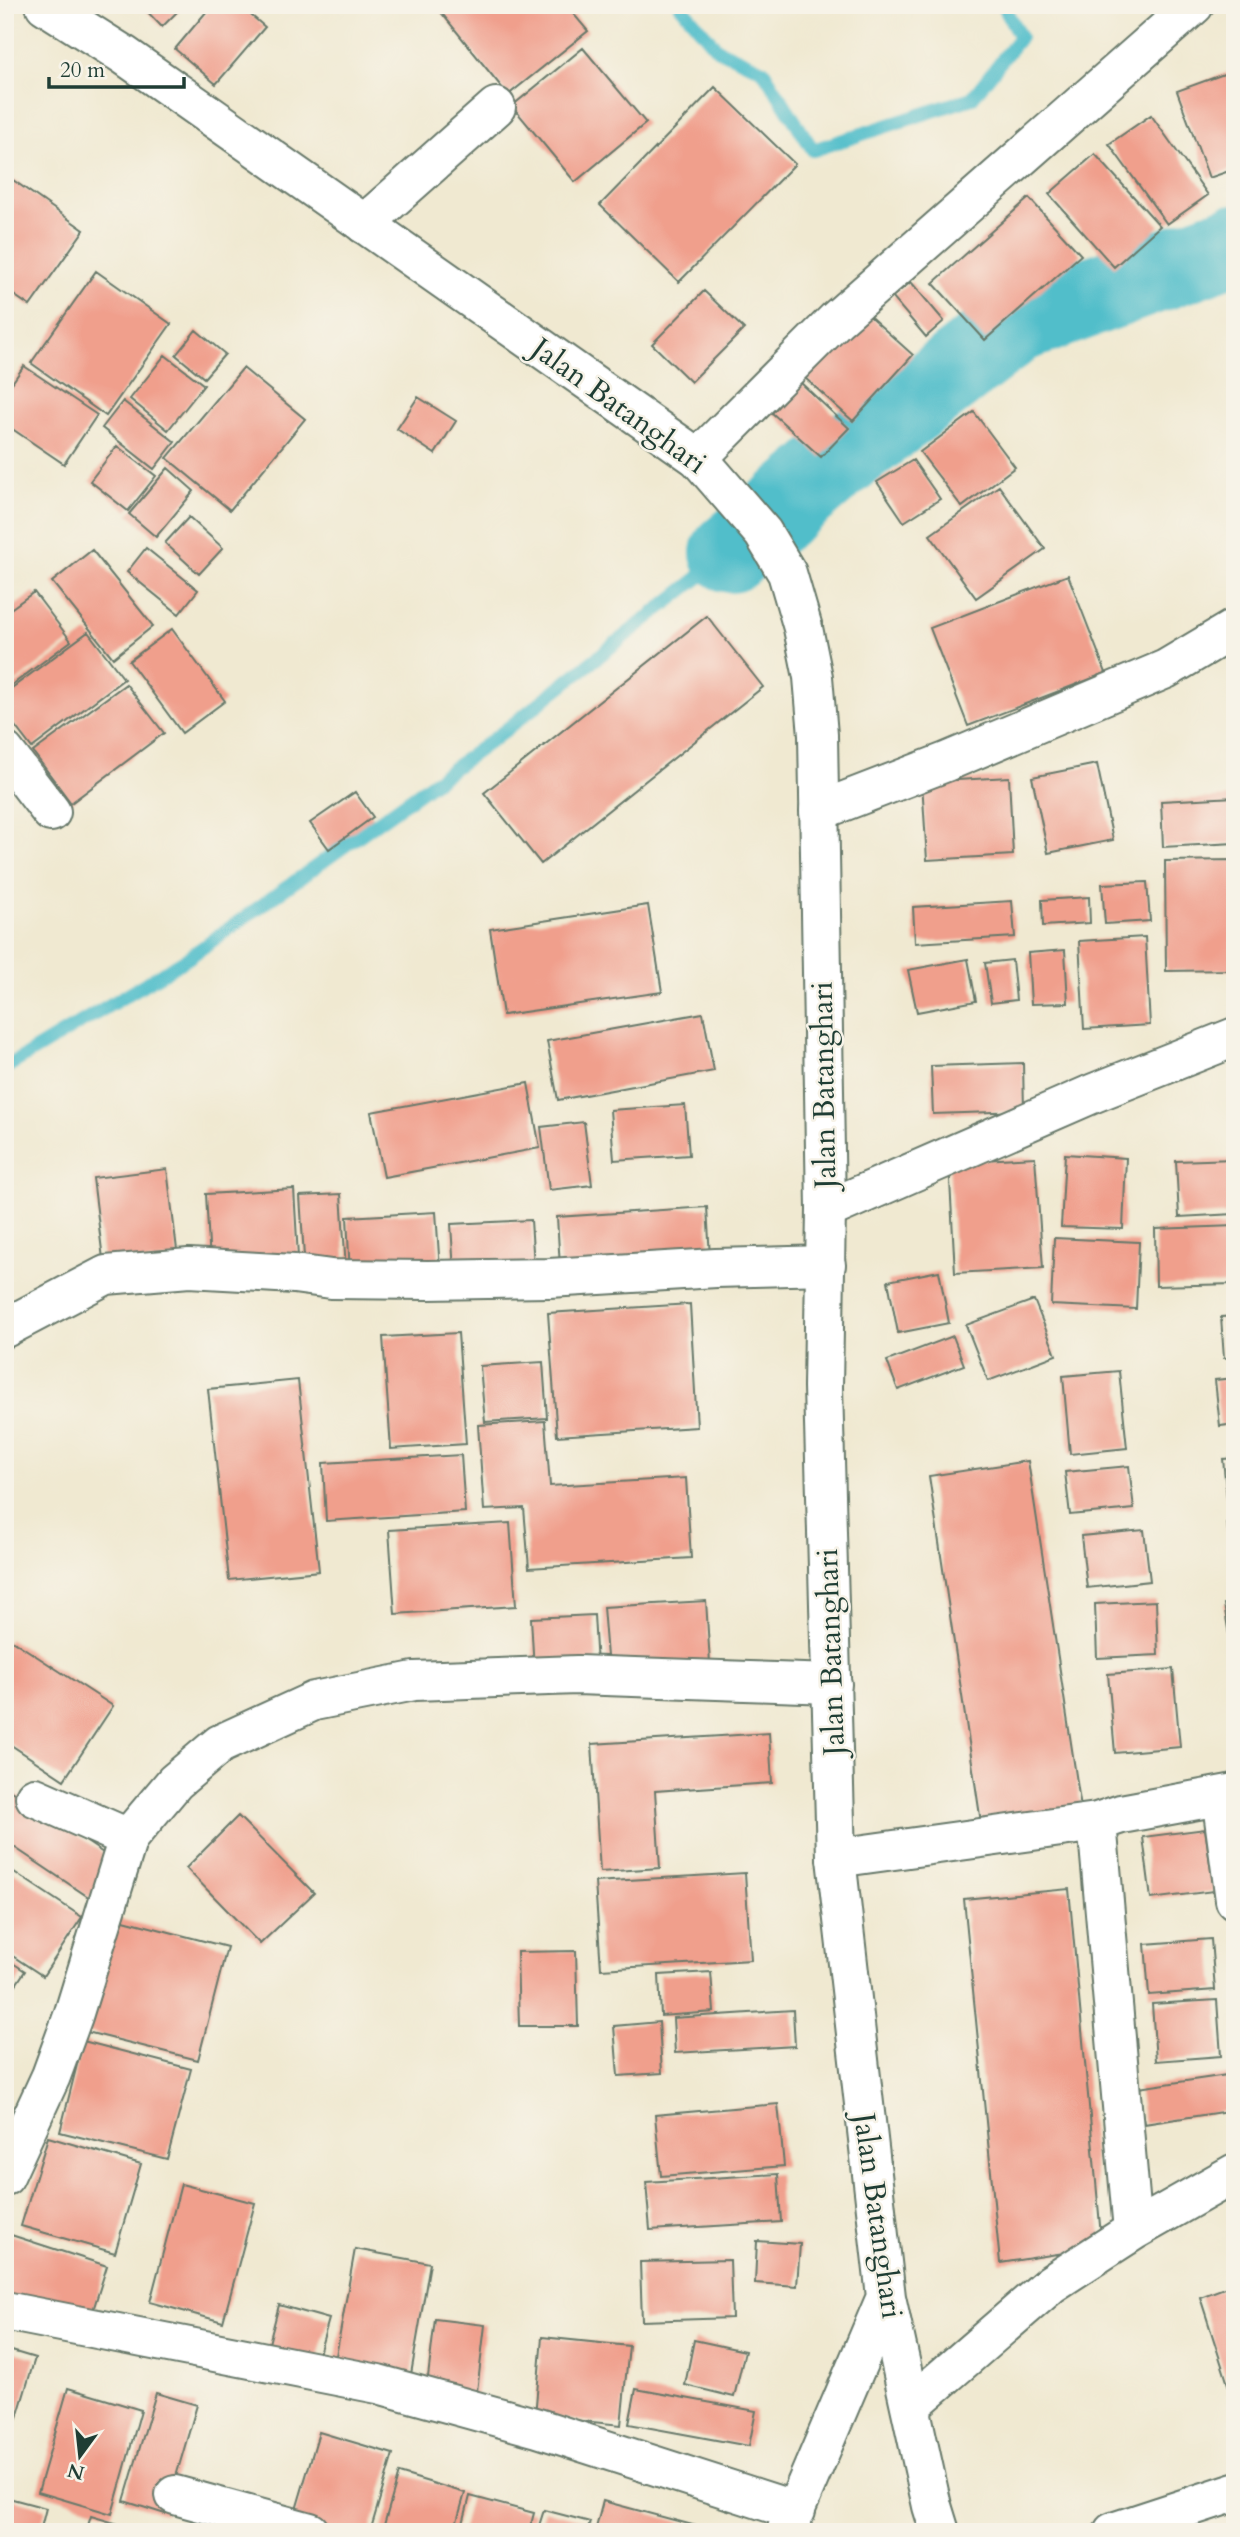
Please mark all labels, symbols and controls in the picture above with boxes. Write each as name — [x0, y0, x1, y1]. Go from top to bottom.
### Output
scale bar — [49, 46, 184, 90]
text: 20 m — [60, 56, 105, 85]
street label: Jalan Batanghari — [520, 326, 715, 484]
street label: Jalan Batanghari — [802, 981, 846, 1193]
street label: Jalan Batanghari — [807, 1548, 855, 1760]
street label: Jalan Batanghari — [843, 2107, 913, 2321]
north arrow — [46, 2422, 116, 2492]
text: N — [64, 2457, 87, 2486]

